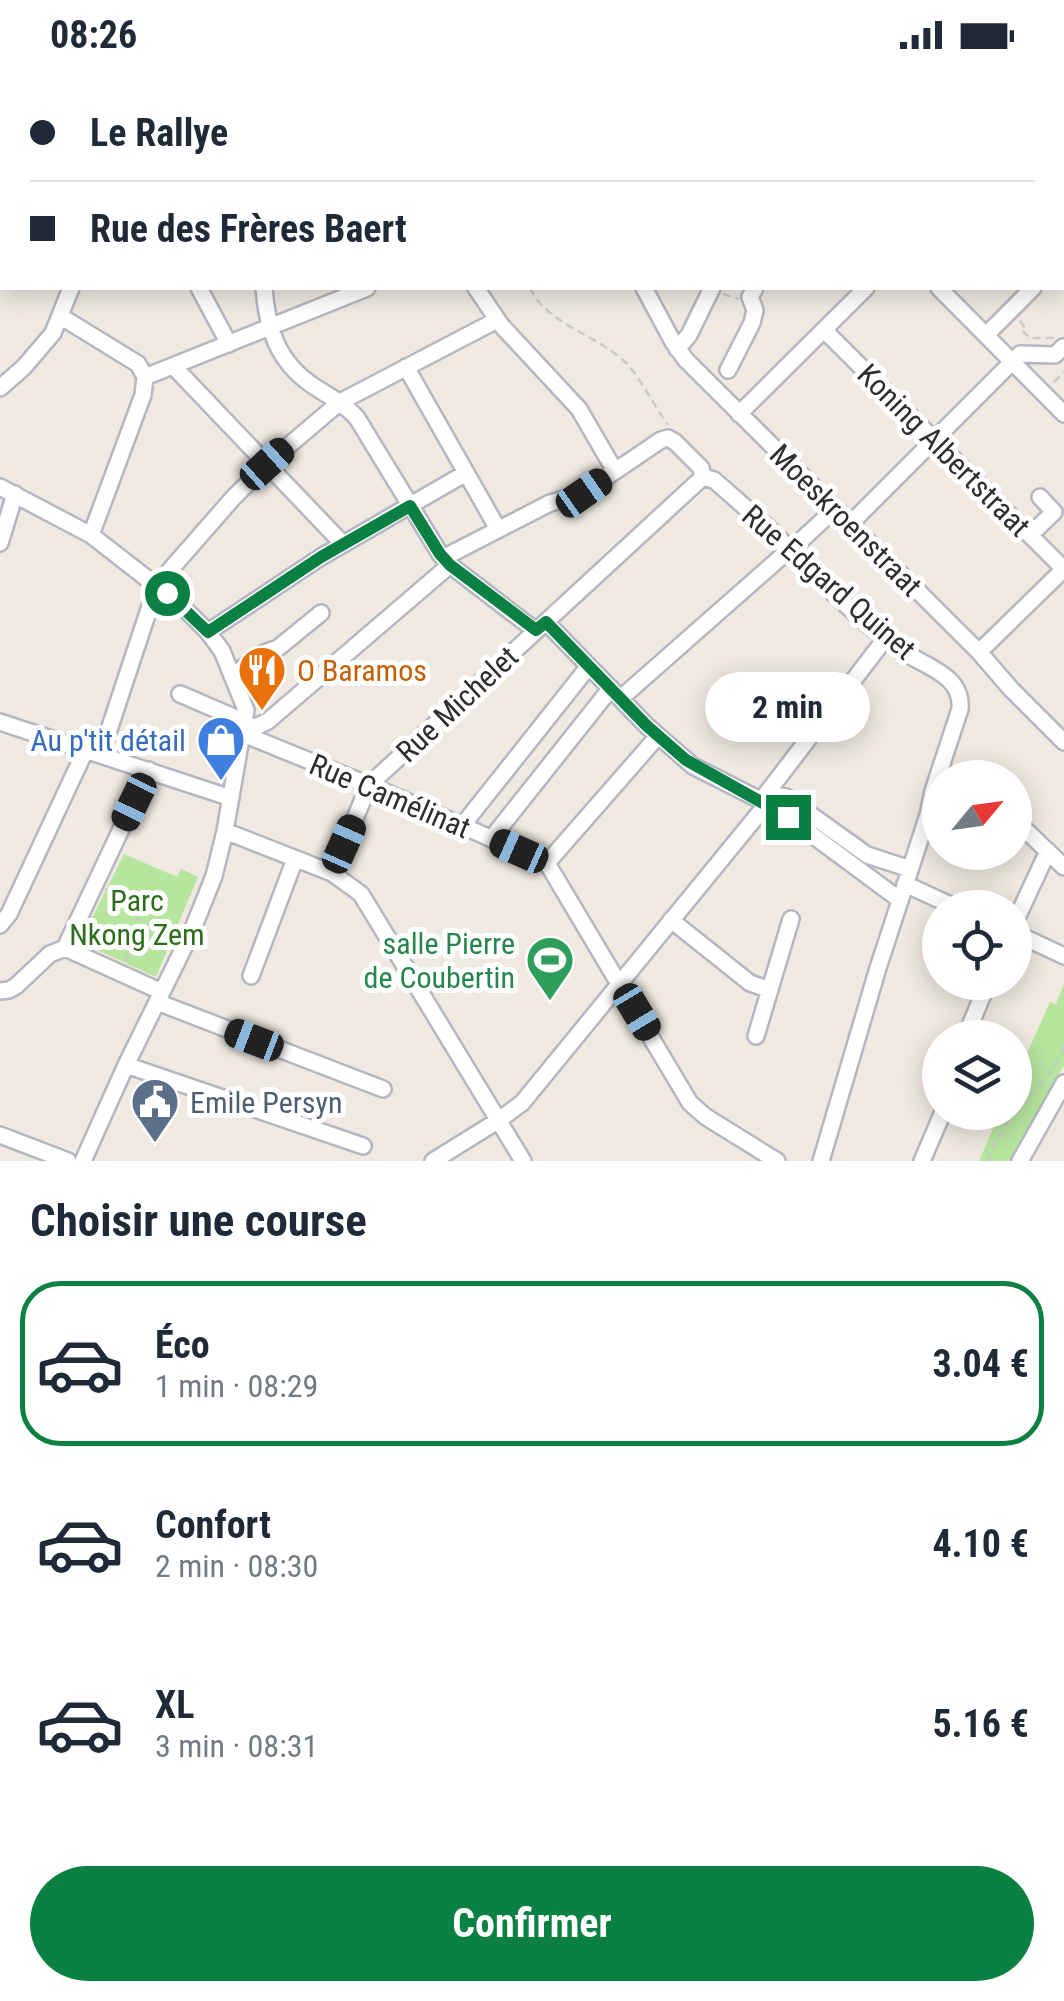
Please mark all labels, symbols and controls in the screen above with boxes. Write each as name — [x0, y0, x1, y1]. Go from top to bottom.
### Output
text: 08:26 — [50, 13, 137, 57]
text: Le Rallye — [90, 111, 228, 155]
text: Rue des Frères Baert — [90, 207, 407, 251]
street label: Koning Albertstraat — [851, 357, 1037, 543]
car — [235, 433, 299, 495]
street label: Moeskroenstraat — [763, 437, 929, 603]
car — [551, 464, 617, 522]
street label: Rue Edgard Quinet — [735, 497, 923, 667]
route start — [145, 571, 190, 616]
street label: Rue Michelet — [389, 639, 525, 769]
restaurant icon: O Baramos — [236, 644, 288, 712]
place label: O Baramos — [297, 653, 427, 688]
callout: 2 min — [706, 672, 870, 742]
text: 2 min — [752, 688, 823, 726]
shop icon: Au p'tit détail — [195, 714, 247, 782]
place label: Au p'tit détail — [30, 723, 186, 758]
street label: Rue Camélinat — [304, 746, 476, 846]
north arrow — [922, 760, 1032, 870]
map controls — [922, 760, 1032, 1130]
car — [107, 768, 161, 836]
route end — [766, 795, 811, 840]
car — [318, 810, 370, 878]
car — [485, 825, 553, 877]
park label: Parc Nkong Zem — [69, 883, 205, 952]
button: locate — [922, 890, 1032, 1000]
place label: salle Pierre de Coubertin — [364, 926, 515, 995]
sports icon: salle Pierre de Coubertin — [524, 934, 576, 1002]
car — [609, 979, 665, 1045]
car — [221, 1015, 287, 1065]
button: layers — [922, 1020, 1032, 1130]
public building icon: Emile Persyn — [129, 1076, 181, 1144]
place label: Emile Persyn — [190, 1085, 343, 1120]
text: Choisir une course — [30, 1194, 367, 1247]
icon: car — [35, 1319, 125, 1409]
text: Éco — [155, 1323, 210, 1367]
text: 3.04 € — [932, 1342, 1029, 1386]
text: 1 min · 08:29 — [155, 1367, 318, 1405]
icon: car — [35, 1499, 125, 1589]
text: Confort — [155, 1503, 271, 1547]
text: 4.10 € — [932, 1522, 1029, 1566]
text: 2 min · 08:30 — [155, 1547, 318, 1585]
icon: car — [35, 1679, 125, 1769]
text: XL — [155, 1683, 194, 1727]
text: 5.16 € — [932, 1702, 1029, 1746]
text: 3 min · 08:31 — [155, 1727, 318, 1765]
button: Confirmer — [30, 1866, 1034, 1981]

